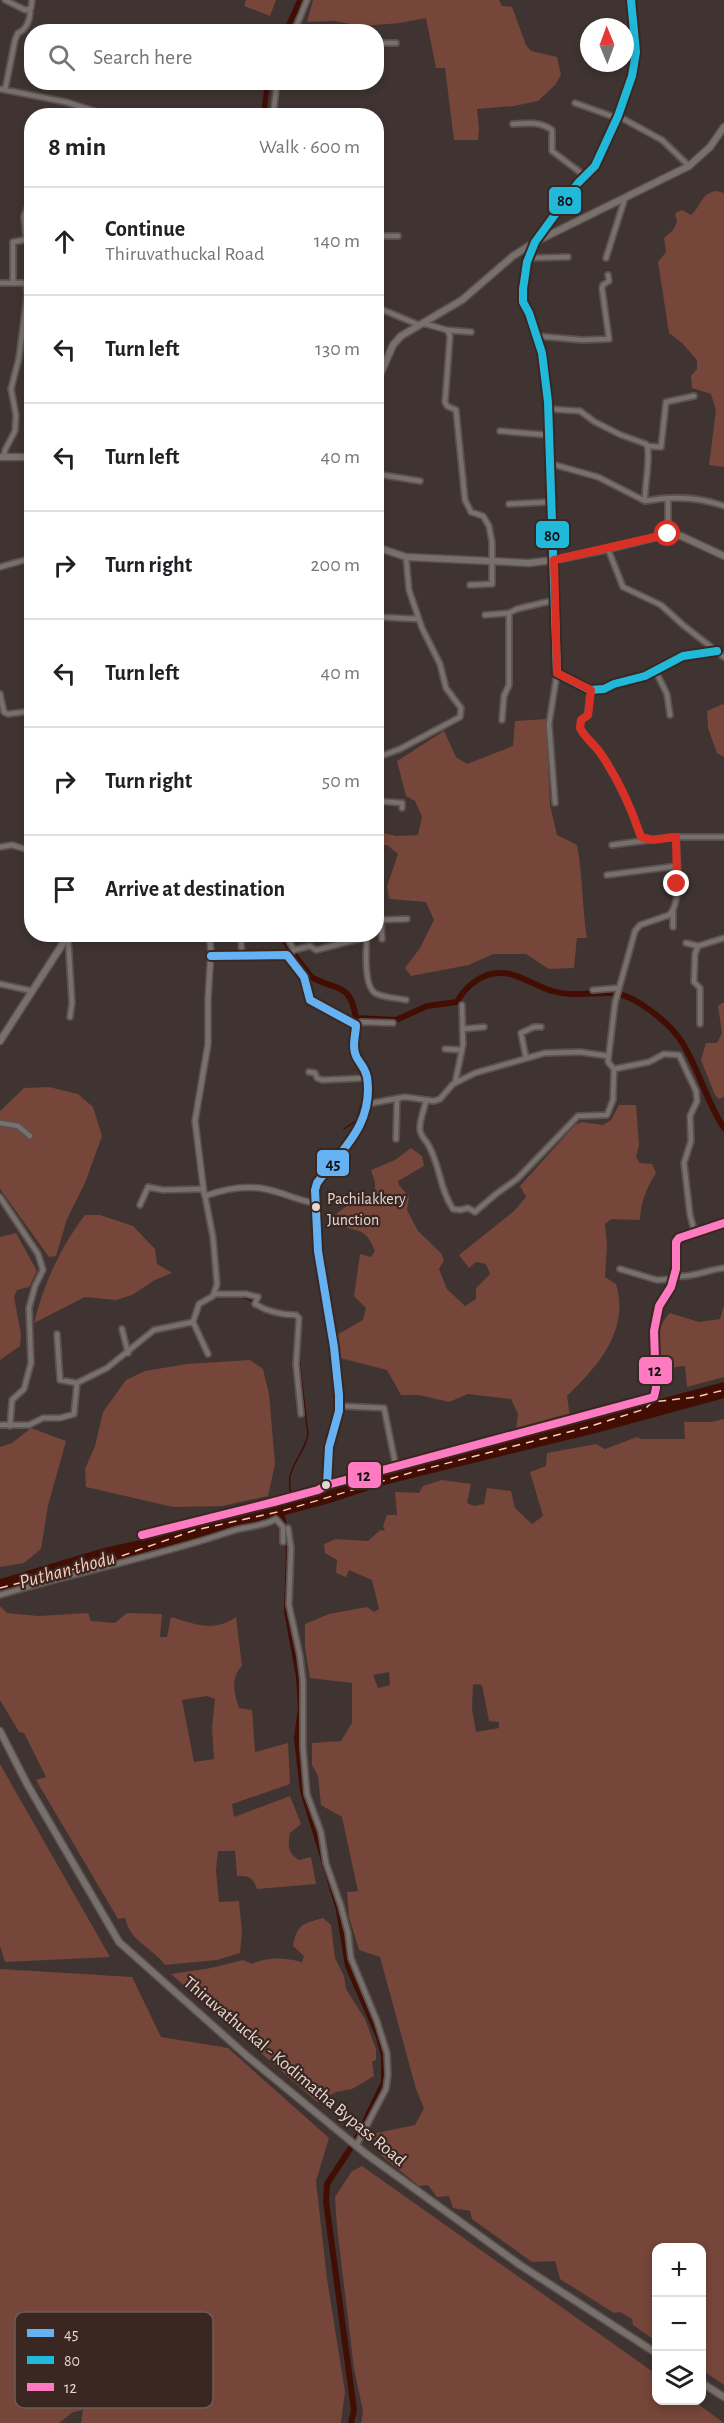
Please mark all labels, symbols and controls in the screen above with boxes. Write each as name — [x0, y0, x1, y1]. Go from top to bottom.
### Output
north arrow — [580, 18, 634, 72]
search box — [24, 24, 384, 90]
icon: search — [45, 41, 78, 74]
text: Search here — [93, 46, 192, 68]
text: 8 min — [48, 134, 106, 160]
text: Walk · 600 m — [259, 137, 360, 157]
line badge: 80 — [548, 186, 582, 215]
text: 80 — [557, 193, 573, 209]
text: Continue — [105, 218, 185, 240]
icon: ahead — [48, 225, 81, 258]
text: 140 m — [314, 231, 360, 251]
text: Thiruvathuckal Road — [105, 244, 264, 264]
icon: left — [48, 333, 81, 366]
text: Turn left — [105, 338, 179, 360]
text: 130 m — [315, 339, 360, 359]
icon: left — [48, 441, 81, 474]
text: Turn left — [105, 446, 179, 468]
text: 40 m — [321, 447, 360, 467]
line badge: 80 — [535, 520, 570, 549]
route start — [654, 520, 680, 546]
text: 80 — [544, 528, 560, 544]
icon: right — [48, 549, 81, 582]
text: Turn right — [105, 554, 192, 576]
text: 200 m — [310, 555, 360, 575]
icon: left — [48, 657, 81, 690]
text: Turn left — [105, 662, 179, 684]
text: 40 m — [321, 663, 360, 683]
icon: right — [48, 765, 81, 798]
text: Turn right — [105, 770, 192, 792]
text: 50 m — [322, 771, 360, 791]
route end — [663, 870, 689, 896]
icon: arrive — [48, 873, 81, 906]
text: Arrive at destination — [105, 878, 285, 900]
line badge: 45 — [316, 1149, 350, 1177]
text: 45 — [326, 1156, 341, 1172]
place label: Pachilakkery Junction — [327, 1191, 406, 1228]
marker: Pachilakkery Junction — [310, 1201, 322, 1213]
line badge: 12 — [638, 1356, 673, 1385]
text: 12 — [648, 1363, 662, 1379]
line badge: 12 — [347, 1461, 382, 1489]
text: 12 — [357, 1468, 371, 1484]
unlabelled marker — [320, 1479, 332, 1491]
water label: Puthan thodu — [17, 1548, 117, 1592]
street label: Thiruvathuckal - Kodimatha Bypass Road — [180, 1974, 409, 2170]
map controls — [652, 2243, 706, 2405]
button: + — [652, 2243, 706, 2297]
button: − — [652, 2297, 706, 2351]
legend — [15, 2312, 213, 2408]
text: 45 — [64, 2326, 78, 2342]
button: layers — [652, 2351, 706, 2405]
text: 80 — [64, 2353, 80, 2369]
text: 12 — [64, 2380, 77, 2396]

